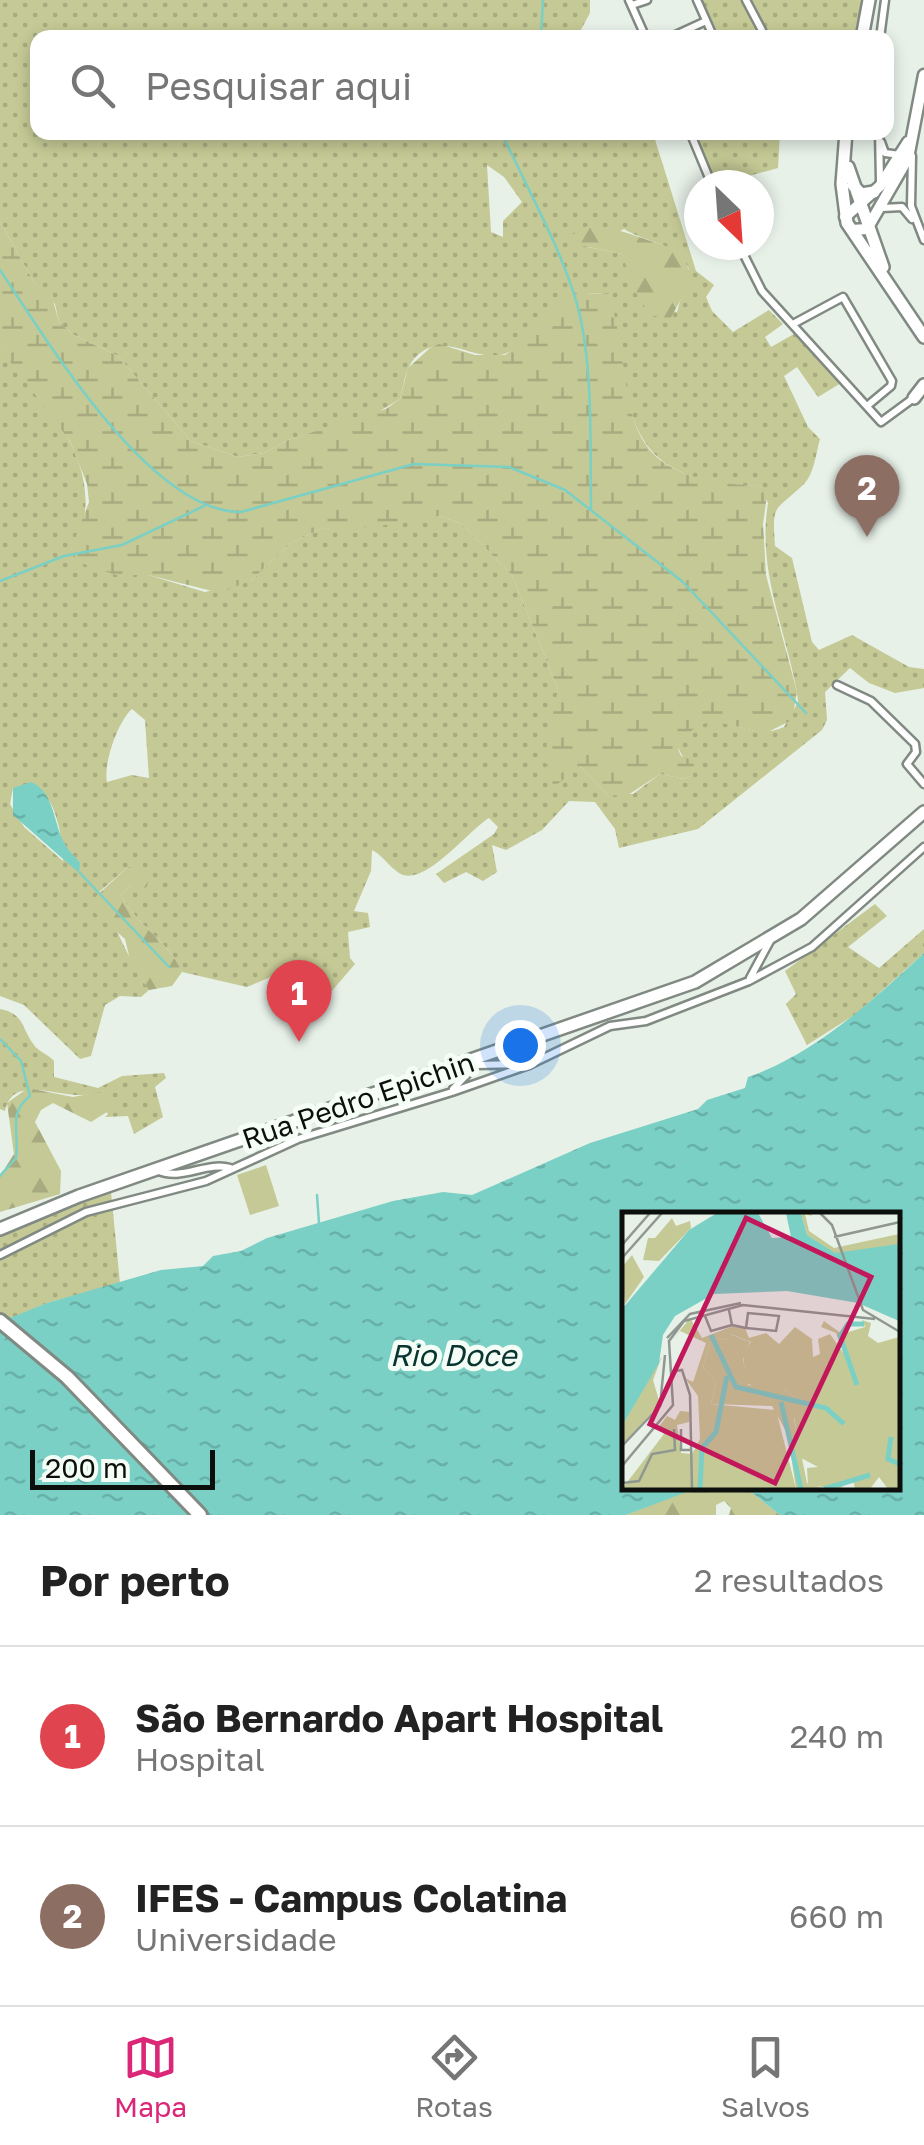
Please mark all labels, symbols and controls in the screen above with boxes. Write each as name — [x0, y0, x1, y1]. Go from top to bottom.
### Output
search box — [30, 30, 894, 140]
icon: search — [65, 58, 120, 113]
text: Pesquisar aqui — [145, 63, 412, 108]
north arrow — [684, 170, 774, 260]
pin: 2 — [834, 454, 900, 537]
pin: 1 — [266, 960, 332, 1042]
your location — [495, 1020, 546, 1071]
street label: Rua Pedro Epichin — [238, 1045, 478, 1155]
inset map — [622, 1212, 899, 1490]
water label: Rio Doce — [390, 1337, 519, 1373]
scale bar — [30, 1445, 215, 1490]
text: 200 m — [45, 1451, 128, 1484]
text: Por perto — [40, 1555, 230, 1605]
text: 2 resultados — [694, 1561, 884, 1599]
text: São Bernardo Apart Hospital — [135, 1695, 663, 1740]
text: 1 — [64, 1717, 81, 1755]
text: 240 m — [790, 1717, 884, 1755]
text: Hospital — [135, 1740, 265, 1778]
text: IFES - Campus Colatina — [135, 1875, 567, 1920]
text: 2 — [63, 1897, 82, 1935]
text: 660 m — [789, 1897, 884, 1935]
text: Universidade — [135, 1920, 336, 1958]
tab: Mapa — [114, 2030, 187, 2123]
tab: Rotas — [415, 2030, 493, 2123]
tab: Salvos — [721, 2030, 810, 2123]

